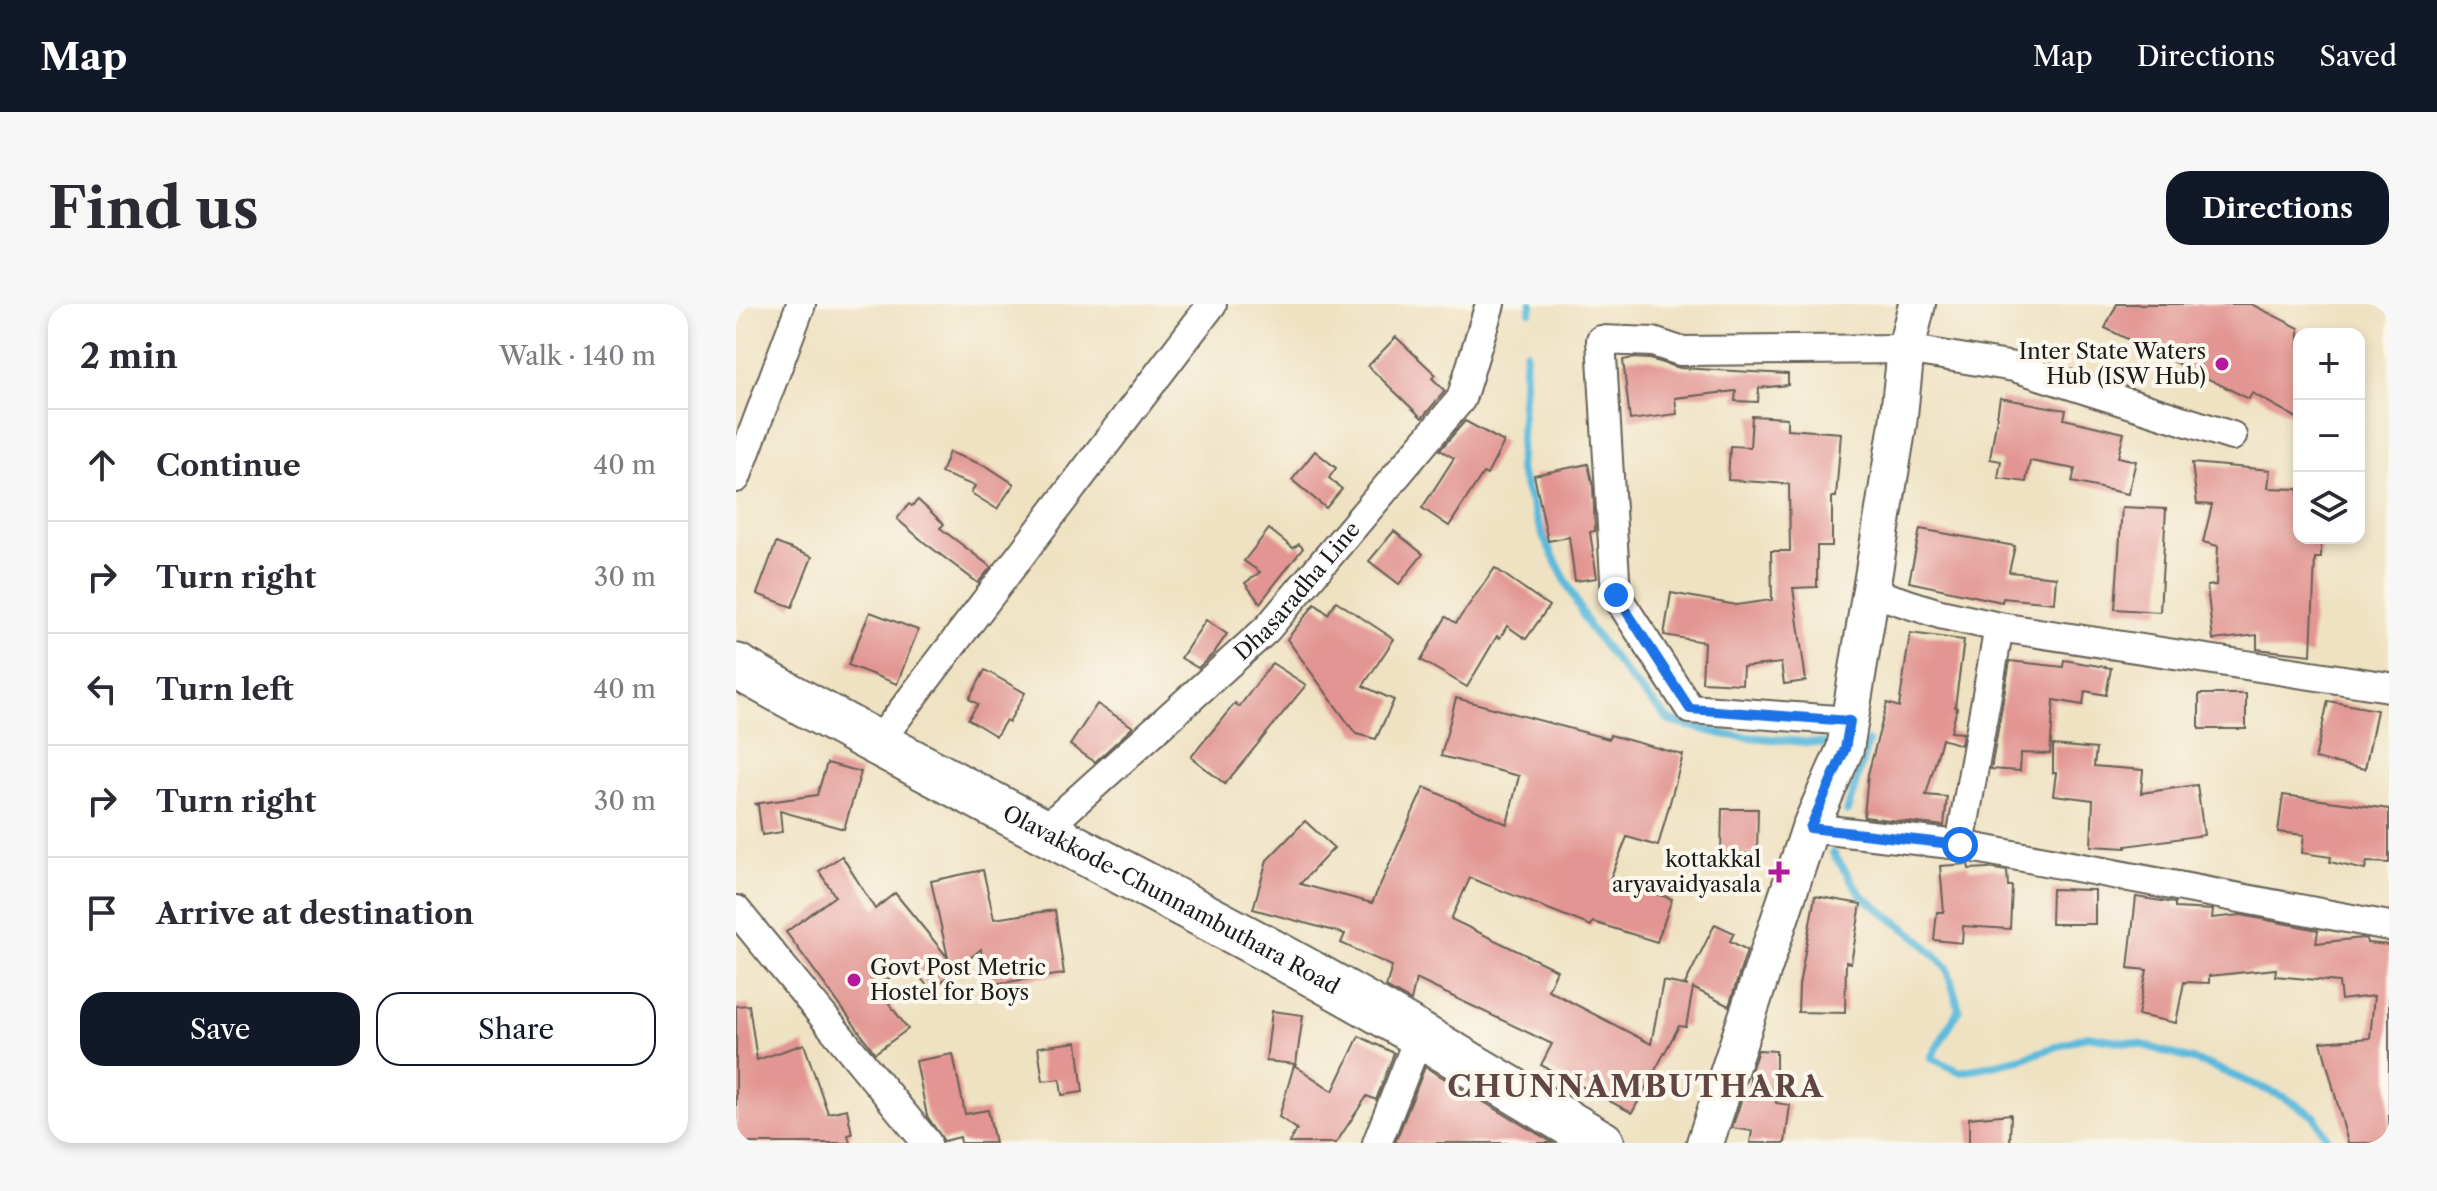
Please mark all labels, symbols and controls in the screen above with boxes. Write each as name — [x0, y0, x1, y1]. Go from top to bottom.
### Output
text: Map — [40, 33, 128, 80]
text: Map — [2033, 39, 2093, 73]
text: Directions — [2137, 39, 2275, 73]
text: Saved — [2319, 39, 2397, 73]
button: Directions — [2166, 171, 2389, 245]
text: Find us — [48, 174, 259, 243]
map controls — [2293, 328, 2365, 544]
button: + — [2293, 328, 2365, 400]
text: 2 min — [80, 335, 178, 377]
place label: Inter State Waters Hub (ISW Hub) — [2019, 338, 2206, 390]
text: Walk · 140 m — [499, 340, 656, 372]
marker: Inter State Waters Hub (ISW Hub) — [2213, 355, 2231, 373]
button: − — [2293, 400, 2365, 472]
icon: ahead — [80, 443, 124, 487]
text: Continue — [156, 447, 301, 484]
text: 40 m — [593, 449, 656, 481]
button: layers — [2293, 472, 2365, 544]
street label: Dhasaradha Line — [1228, 516, 1365, 666]
icon: right — [80, 555, 124, 599]
text: Turn right — [156, 559, 316, 596]
text: 30 m — [594, 561, 656, 593]
route end — [1598, 577, 1634, 613]
icon: left — [80, 667, 124, 711]
text: Turn left — [156, 671, 293, 708]
text: 40 m — [593, 673, 656, 705]
icon: right — [80, 779, 124, 823]
text: Turn right — [156, 783, 316, 820]
text: 30 m — [594, 785, 656, 817]
street label: Olavakkode-Chunnambuthara Road — [999, 799, 1344, 1000]
route start — [1942, 827, 1978, 863]
place label: kottakkal aryavaidyasala — [1612, 846, 1761, 898]
marker: kottakkal aryavaidyasala — [1768, 861, 1790, 883]
icon: arrive — [80, 891, 124, 935]
text: Arrive at destination — [156, 895, 474, 932]
place label: Govt Post Metric Hostel for Boys — [870, 954, 1046, 1006]
marker: Govt Post Metric Hostel for Boys — [845, 971, 863, 989]
button: Save — [80, 992, 360, 1066]
button: Share — [376, 992, 656, 1066]
district label: CHUNNAMBUTHARA — [1447, 1068, 1825, 1105]

